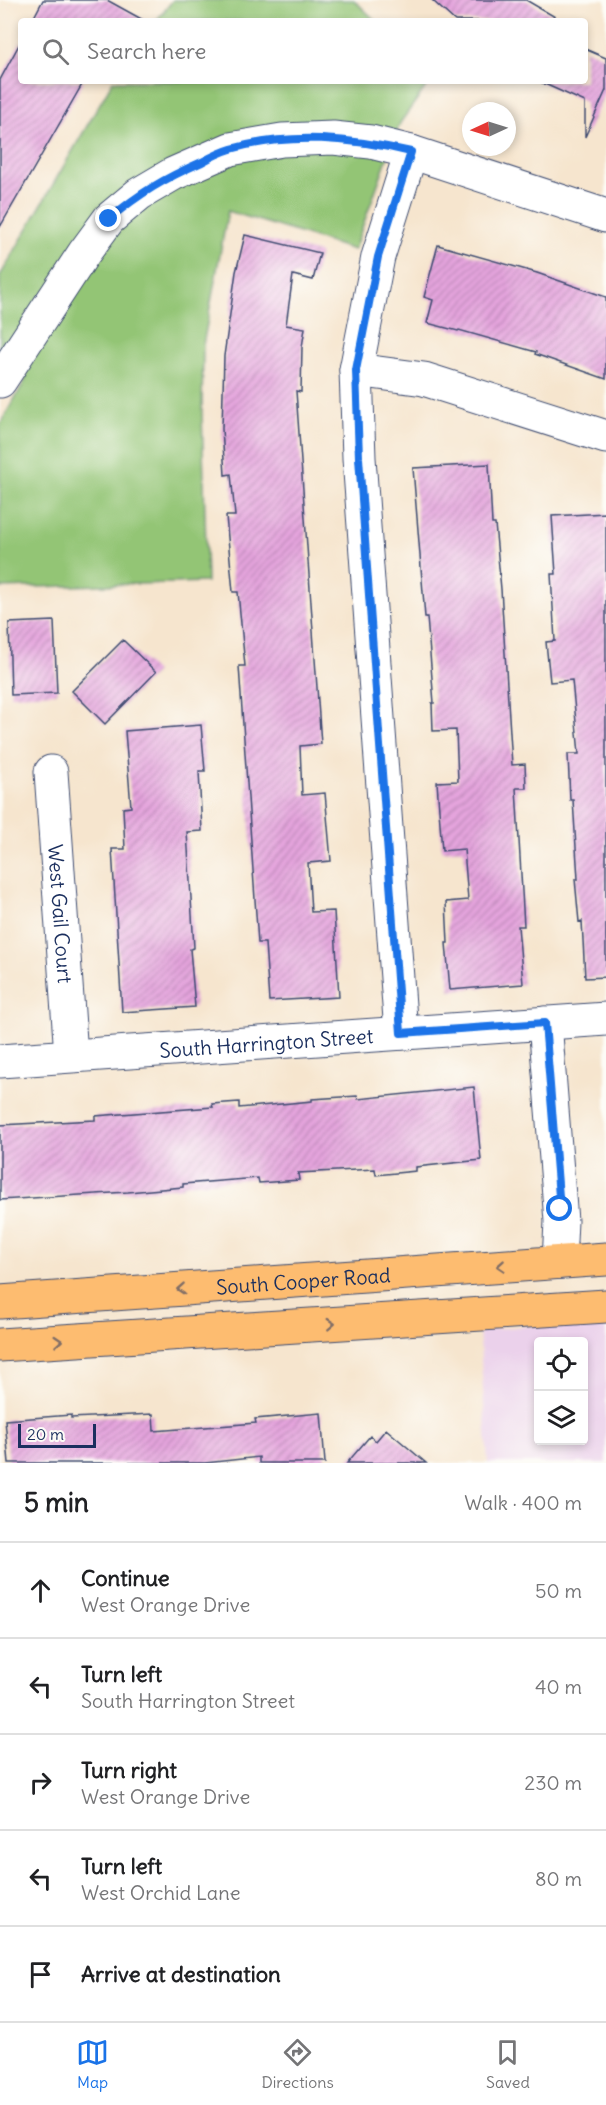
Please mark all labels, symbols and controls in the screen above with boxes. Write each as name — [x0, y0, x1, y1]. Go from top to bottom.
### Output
search box — [18, 18, 588, 84]
icon: search — [39, 35, 72, 68]
text: Search here — [87, 37, 206, 65]
north arrow — [462, 102, 516, 156]
route end — [95, 205, 121, 231]
street label: West Gail Court — [44, 843, 78, 984]
street label: South Harrington Street — [159, 1023, 374, 1062]
route start — [546, 1195, 572, 1221]
one-way arrow — [496, 1259, 505, 1272]
street label: South Cooper Road — [215, 1262, 391, 1299]
one-way arrow — [176, 1282, 185, 1295]
one-way arrow — [326, 1317, 335, 1330]
one-way arrow — [54, 1335, 63, 1348]
map controls — [534, 1337, 588, 1445]
button: locate — [534, 1337, 588, 1391]
button: layers — [534, 1391, 588, 1445]
scale bar — [18, 1421, 96, 1448]
text: 20 m — [27, 1424, 64, 1444]
text: 5 min — [24, 1486, 89, 1519]
text: Walk · 400 m — [464, 1490, 582, 1515]
text: Continue — [81, 1564, 170, 1592]
icon: ahead — [24, 1574, 57, 1607]
text: 50 m — [535, 1578, 582, 1603]
text: West Orange Drive — [81, 1592, 250, 1617]
text: Turn left — [81, 1660, 162, 1688]
icon: left — [24, 1670, 57, 1703]
text: 40 m — [535, 1674, 582, 1699]
text: South Harrington Street — [81, 1688, 295, 1713]
text: Turn right — [81, 1756, 177, 1784]
icon: right — [24, 1766, 57, 1799]
text: 230 m — [524, 1770, 582, 1795]
text: West Orange Drive — [81, 1784, 250, 1809]
text: Turn left — [81, 1852, 162, 1880]
icon: left — [24, 1862, 57, 1895]
text: 80 m — [535, 1866, 582, 1891]
text: West Orchid Lane — [81, 1880, 241, 1905]
icon: arrive — [24, 1958, 57, 1991]
text: Arrive at destination — [81, 1960, 281, 1988]
tab: Map — [76, 2036, 109, 2092]
tab: Directions — [261, 2036, 334, 2092]
tab: Saved — [486, 2036, 530, 2092]

